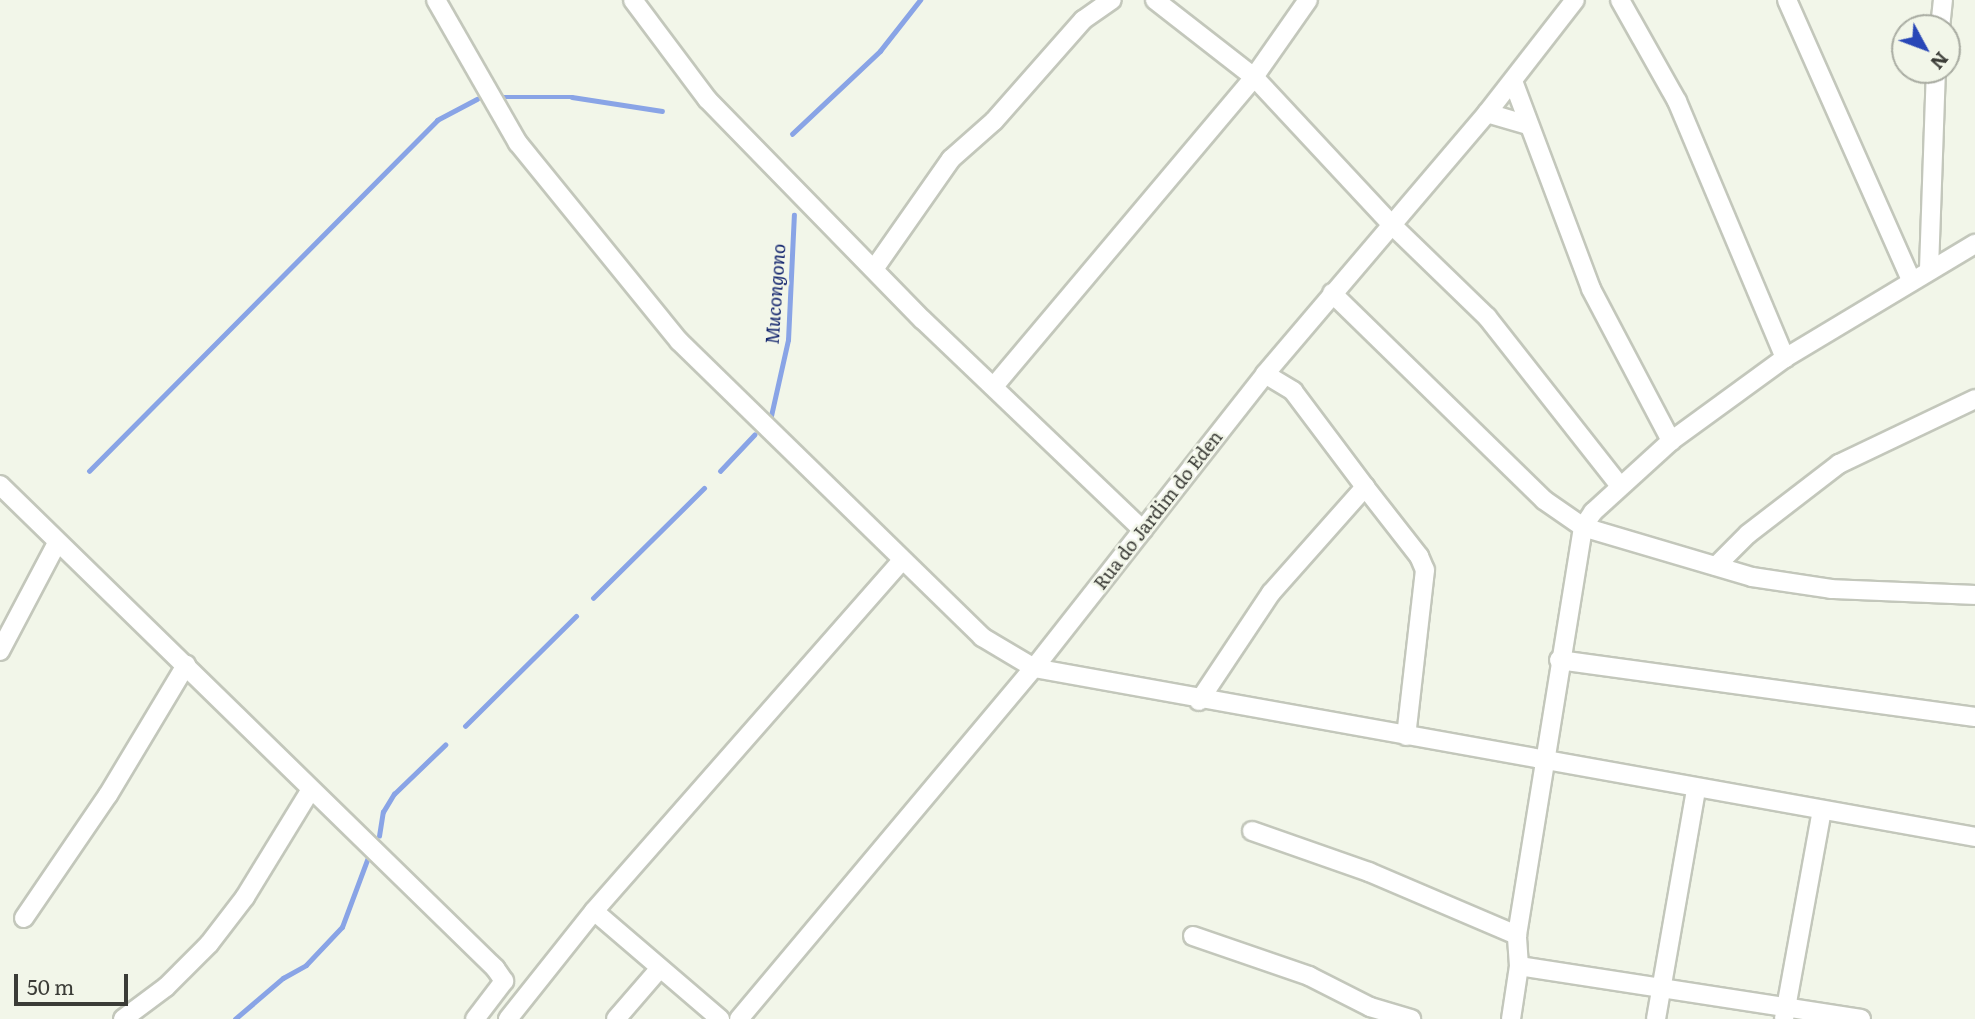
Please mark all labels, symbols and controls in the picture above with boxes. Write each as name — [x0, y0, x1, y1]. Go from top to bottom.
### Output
north arrow — [1891, 14, 1961, 84]
text: N — [1925, 46, 1956, 77]
water label: Mucongono — [760, 243, 790, 345]
street label: Rua do Jardim do Eden — [1089, 426, 1227, 594]
scale bar — [18, 960, 131, 1004]
text: 50 m — [27, 970, 74, 1001]

